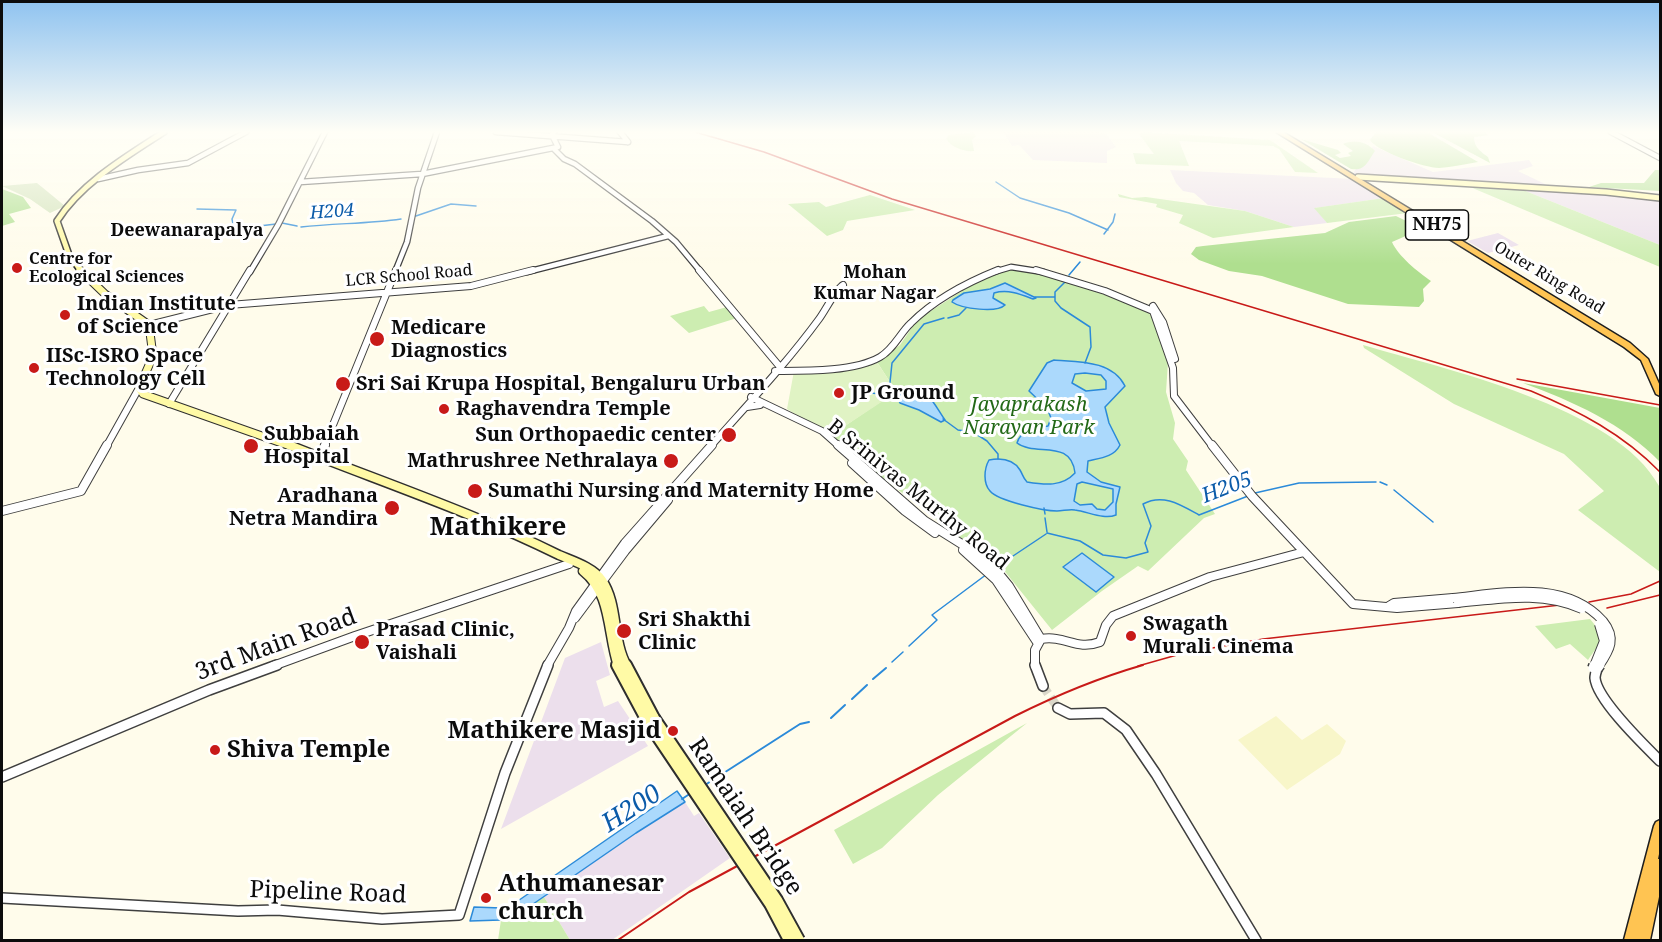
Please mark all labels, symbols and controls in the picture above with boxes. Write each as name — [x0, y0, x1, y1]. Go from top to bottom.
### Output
water label: H204 — [309, 200, 355, 224]
road number: NH75 — [1406, 210, 1468, 240]
district label: Deewanarapalya — [110, 220, 264, 242]
street label: Outer Ring Road — [1490, 238, 1608, 318]
place label: Centre for Ecological Sciences — [29, 249, 184, 287]
marker: Centre for Ecological Sciences — [10, 261, 24, 275]
street label: LCR School Road — [345, 261, 473, 291]
district label: Mohan Kumar Nagar — [814, 262, 936, 304]
place label: Indian Institute of Science — [77, 292, 236, 339]
marker: Indian Institute of Science — [58, 308, 72, 322]
place label: Medicare Diagnostics — [391, 316, 507, 363]
marker: Medicare Diagnostics — [368, 330, 386, 348]
place label: IISc-ISRO Space Technology Cell — [46, 344, 205, 391]
marker: IISc-ISRO Space Technology Cell — [27, 361, 41, 375]
place label: Sri Sai Krupa Hospital, Bengaluru Urban — [356, 372, 766, 396]
marker: Sri Sai Krupa Hospital, Bengaluru Urban — [334, 375, 352, 393]
place label: JP Ground — [851, 381, 955, 405]
marker: JP Ground — [832, 386, 846, 400]
park label: Jayaprakash Narayan Park — [963, 393, 1095, 440]
place label: Raghavendra Temple — [456, 397, 671, 421]
marker: Raghavendra Temple — [437, 402, 451, 416]
street label: B Srinivas Murthy Road — [823, 414, 1013, 576]
place label: Subbaiah Hospital — [264, 422, 359, 469]
place label: Sun Orthopaedic center — [475, 423, 716, 447]
marker: Sun Orthopaedic center — [720, 426, 738, 444]
marker: Subbaiah Hospital — [242, 437, 260, 455]
place label: Mathrushree Nethralaya — [407, 449, 658, 473]
marker: Mathrushree Nethralaya — [662, 452, 680, 470]
water label: H205 — [1198, 467, 1256, 509]
place label: Sumathi Nursing and Maternity Home — [488, 479, 874, 503]
marker: Sumathi Nursing and Maternity Home — [466, 482, 484, 500]
place label: Aradhana Netra Mandira — [229, 484, 378, 531]
marker: Aradhana Netra Mandira — [383, 499, 401, 517]
district label: Mathikere — [430, 512, 566, 544]
street label: 3rd Main Road — [192, 603, 360, 687]
place label: Sri Shakthi Clinic — [638, 608, 750, 655]
place label: Swagath Murali Cinema — [1143, 612, 1294, 659]
place label: Prasad Clinic, Vaishali — [376, 618, 515, 665]
marker: Sri Shakthi Clinic — [615, 622, 633, 640]
marker: Swagath Murali Cinema — [1124, 629, 1138, 643]
marker: Prasad Clinic, Vaishali — [353, 633, 371, 651]
place label: Mathikere Masjid — [447, 717, 661, 745]
marker: Mathikere Masjid — [666, 724, 680, 738]
street label: Ramaiah Bridge — [682, 733, 808, 901]
place label: Shiva Temple — [227, 736, 390, 764]
marker: Shiva Temple — [208, 743, 222, 757]
water label: H200 — [597, 778, 667, 840]
place label: Athumanesar church — [498, 870, 664, 926]
street label: Pipeline Road — [249, 876, 407, 910]
marker: Athumanesar church — [479, 891, 493, 905]

